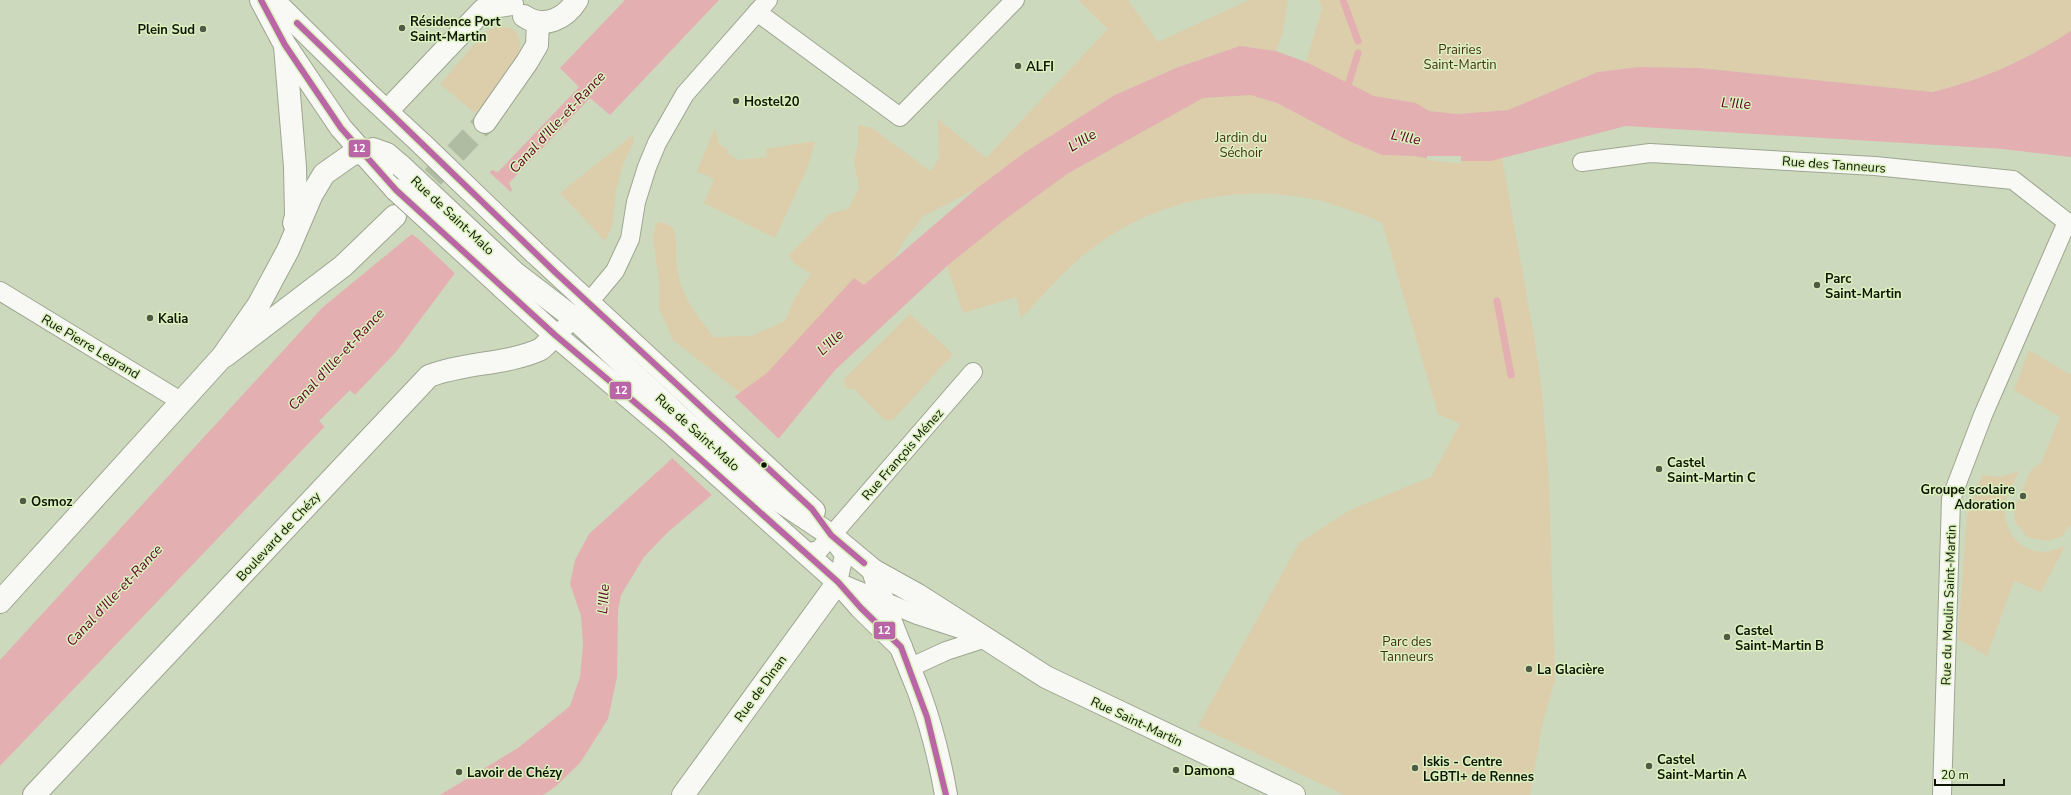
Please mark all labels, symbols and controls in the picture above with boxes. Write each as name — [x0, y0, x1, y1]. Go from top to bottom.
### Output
place label: Résidence Port Saint-Martin — [410, 13, 502, 46]
place label: Plein Sud — [137, 21, 195, 39]
marker: Résidence Port Saint-Martin — [397, 23, 407, 33]
marker: Plein Sud — [198, 24, 208, 34]
park label: Prairies Saint-Martin — [1423, 41, 1497, 74]
place label: ALFI — [1026, 58, 1054, 76]
marker: ALFI — [1013, 61, 1023, 71]
water label: Canal d'Ille-et-Rance — [505, 67, 610, 178]
place label: Hostel20 — [744, 93, 800, 111]
water label: L'Ille — [1720, 93, 1752, 114]
marker: Hostel20 — [731, 96, 741, 106]
water label: L'Ille — [1065, 124, 1100, 156]
water label: L'Ille — [1389, 125, 1423, 150]
park label: Jardin du Séchoir — [1214, 129, 1267, 162]
line badge: 12 — [348, 139, 371, 158]
text: 12 — [352, 141, 366, 156]
street label: Rue des Tanneurs — [1781, 152, 1886, 178]
street label: Rue de Saint-Malo — [407, 172, 498, 259]
place label: Parc Saint-Martin — [1825, 270, 1902, 303]
marker: Parc Saint-Martin — [1812, 280, 1822, 290]
water label: Canal d'Ille-et-Rance — [284, 304, 389, 415]
street label: Rue Pierre Legrand — [38, 310, 143, 383]
place label: Kalia — [158, 310, 188, 328]
marker: Kalia — [145, 313, 155, 323]
water label: L'Ille — [813, 325, 848, 360]
line badge: 12 — [609, 381, 632, 400]
text: 12 — [614, 383, 628, 398]
street label: Rue de Saint-Malo — [651, 390, 744, 476]
street label: Rue François Ménez — [858, 405, 948, 504]
place label: Castel Saint-Martin C — [1667, 454, 1756, 487]
unlabelled marker — [759, 460, 769, 470]
marker: Castel Saint-Martin C — [1654, 464, 1664, 474]
place label: Groupe scolaire Adoration — [1921, 481, 2015, 514]
street label: Boulevard de Chézy — [232, 488, 325, 585]
marker: Groupe scolaire Adoration — [2018, 491, 2028, 501]
place label: Osmoz — [31, 493, 73, 511]
marker: Osmoz — [18, 496, 28, 506]
street label: Rue du Moulin Saint-Martin — [1937, 524, 1961, 686]
water label: Canal d'Ille-et-Rance — [62, 540, 167, 651]
water label: L'Ille — [593, 583, 614, 615]
line badge: 12 — [873, 621, 896, 640]
place label: Castel Saint-Martin B — [1735, 622, 1824, 655]
text: 12 — [877, 623, 891, 638]
marker: Castel Saint-Martin B — [1722, 632, 1732, 642]
park label: Parc des Tanneurs — [1380, 633, 1434, 666]
street label: Rue de Dinan — [730, 652, 791, 726]
place label: La Glacière — [1537, 661, 1604, 679]
marker: La Glacière — [1524, 664, 1534, 674]
street label: Rue Saint-Martin — [1088, 693, 1185, 751]
place label: Castel Saint-Martin A — [1657, 751, 1747, 784]
place label: Iskis - Centre LGBTI+ de Rennes — [1423, 753, 1534, 786]
marker: Castel Saint-Martin A — [1644, 761, 1654, 771]
scale bar — [1935, 761, 2004, 787]
place label: Damona — [1184, 762, 1235, 780]
marker: Iskis - Centre LGBTI+ de Rennes — [1410, 763, 1420, 773]
place label: Lavoir de Chézy — [467, 764, 562, 782]
marker: Damona — [1171, 765, 1181, 775]
marker: Lavoir de Chézy — [454, 767, 464, 777]
text: 20 m — [1941, 767, 1969, 783]

